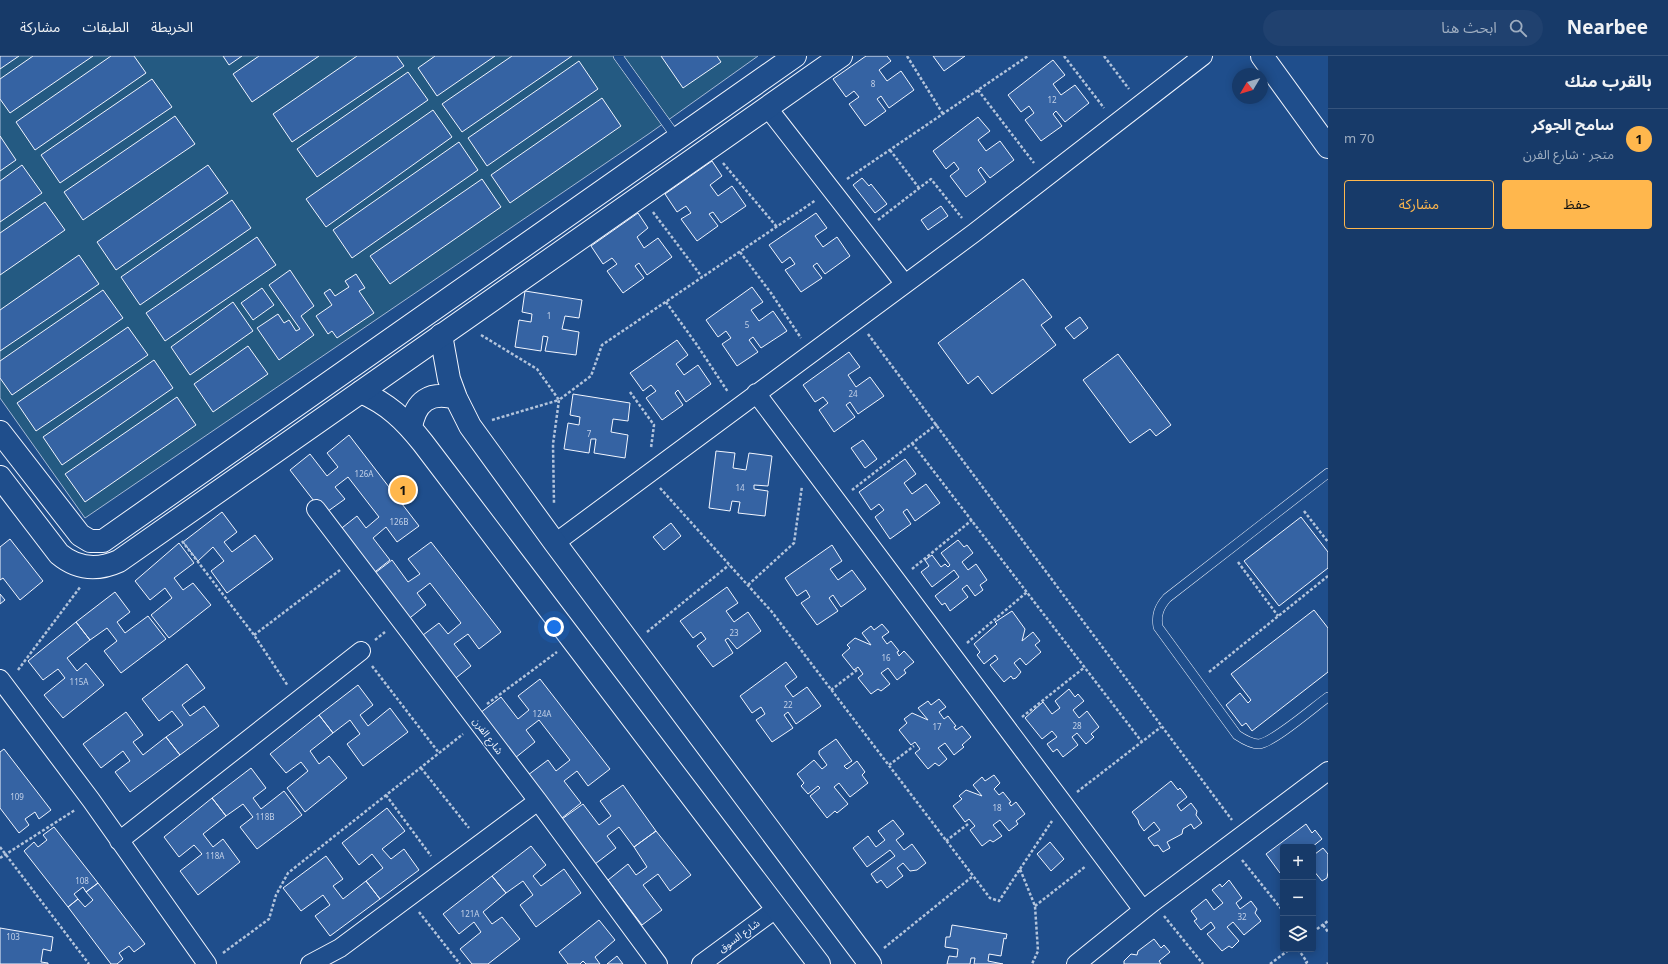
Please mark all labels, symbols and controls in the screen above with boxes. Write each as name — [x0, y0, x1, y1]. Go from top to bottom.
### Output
text: Nearbee — [1567, 8, 1648, 48]
search box — [1263, 10, 1543, 46]
text: ابحث هنا — [1441, 12, 1497, 44]
text: مشاركة — [20, 13, 60, 42]
text: الطبقات — [82, 13, 129, 42]
text: الخريطة — [151, 13, 193, 42]
icon: search — [1507, 17, 1529, 39]
text: بالقرب منك — [1565, 64, 1652, 100]
north arrow — [1232, 68, 1268, 104]
house number: 8 — [871, 76, 876, 93]
house number: 12 — [1047, 92, 1057, 109]
text: سامح الجوكر — [1531, 109, 1614, 141]
text: 70 m — [1344, 125, 1374, 153]
text: 1 — [1635, 126, 1643, 154]
text: متجر · شارع الفرن — [1523, 141, 1614, 169]
button: مشاركة — [1344, 180, 1494, 229]
button: حفظ — [1502, 180, 1652, 229]
house number: 1 — [547, 308, 551, 325]
house number: 5 — [745, 317, 750, 334]
house number: 24 — [848, 386, 858, 403]
house number: 7 — [587, 426, 592, 443]
house number: 126A — [355, 466, 374, 483]
pin: 1 — [390, 475, 416, 505]
house number: 14 — [735, 480, 745, 497]
house number: 126B — [390, 514, 408, 531]
your location — [544, 617, 564, 637]
house number: 23 — [729, 625, 739, 642]
house number: 16 — [881, 650, 891, 667]
house number: 115A — [70, 674, 89, 691]
house number: 22 — [783, 697, 793, 714]
house number: 124A — [533, 706, 552, 723]
street label: شارع الفرن — [467, 713, 509, 760]
house number: 28 — [1072, 718, 1082, 735]
house number: 17 — [932, 719, 942, 736]
house number: 109 — [10, 789, 24, 806]
house number: 18 — [992, 800, 1002, 817]
house number: 118B — [256, 809, 274, 826]
map controls — [1280, 844, 1316, 952]
button: + — [1280, 844, 1316, 880]
house number: 118A — [206, 848, 225, 865]
house number: 108 — [75, 873, 89, 890]
button: − — [1280, 880, 1316, 916]
house number: 121A — [461, 906, 480, 923]
house number: 32 — [1237, 909, 1247, 926]
street label: شارع السوق — [713, 913, 765, 959]
button: layers — [1280, 916, 1316, 952]
house number: 103 — [6, 929, 20, 946]

